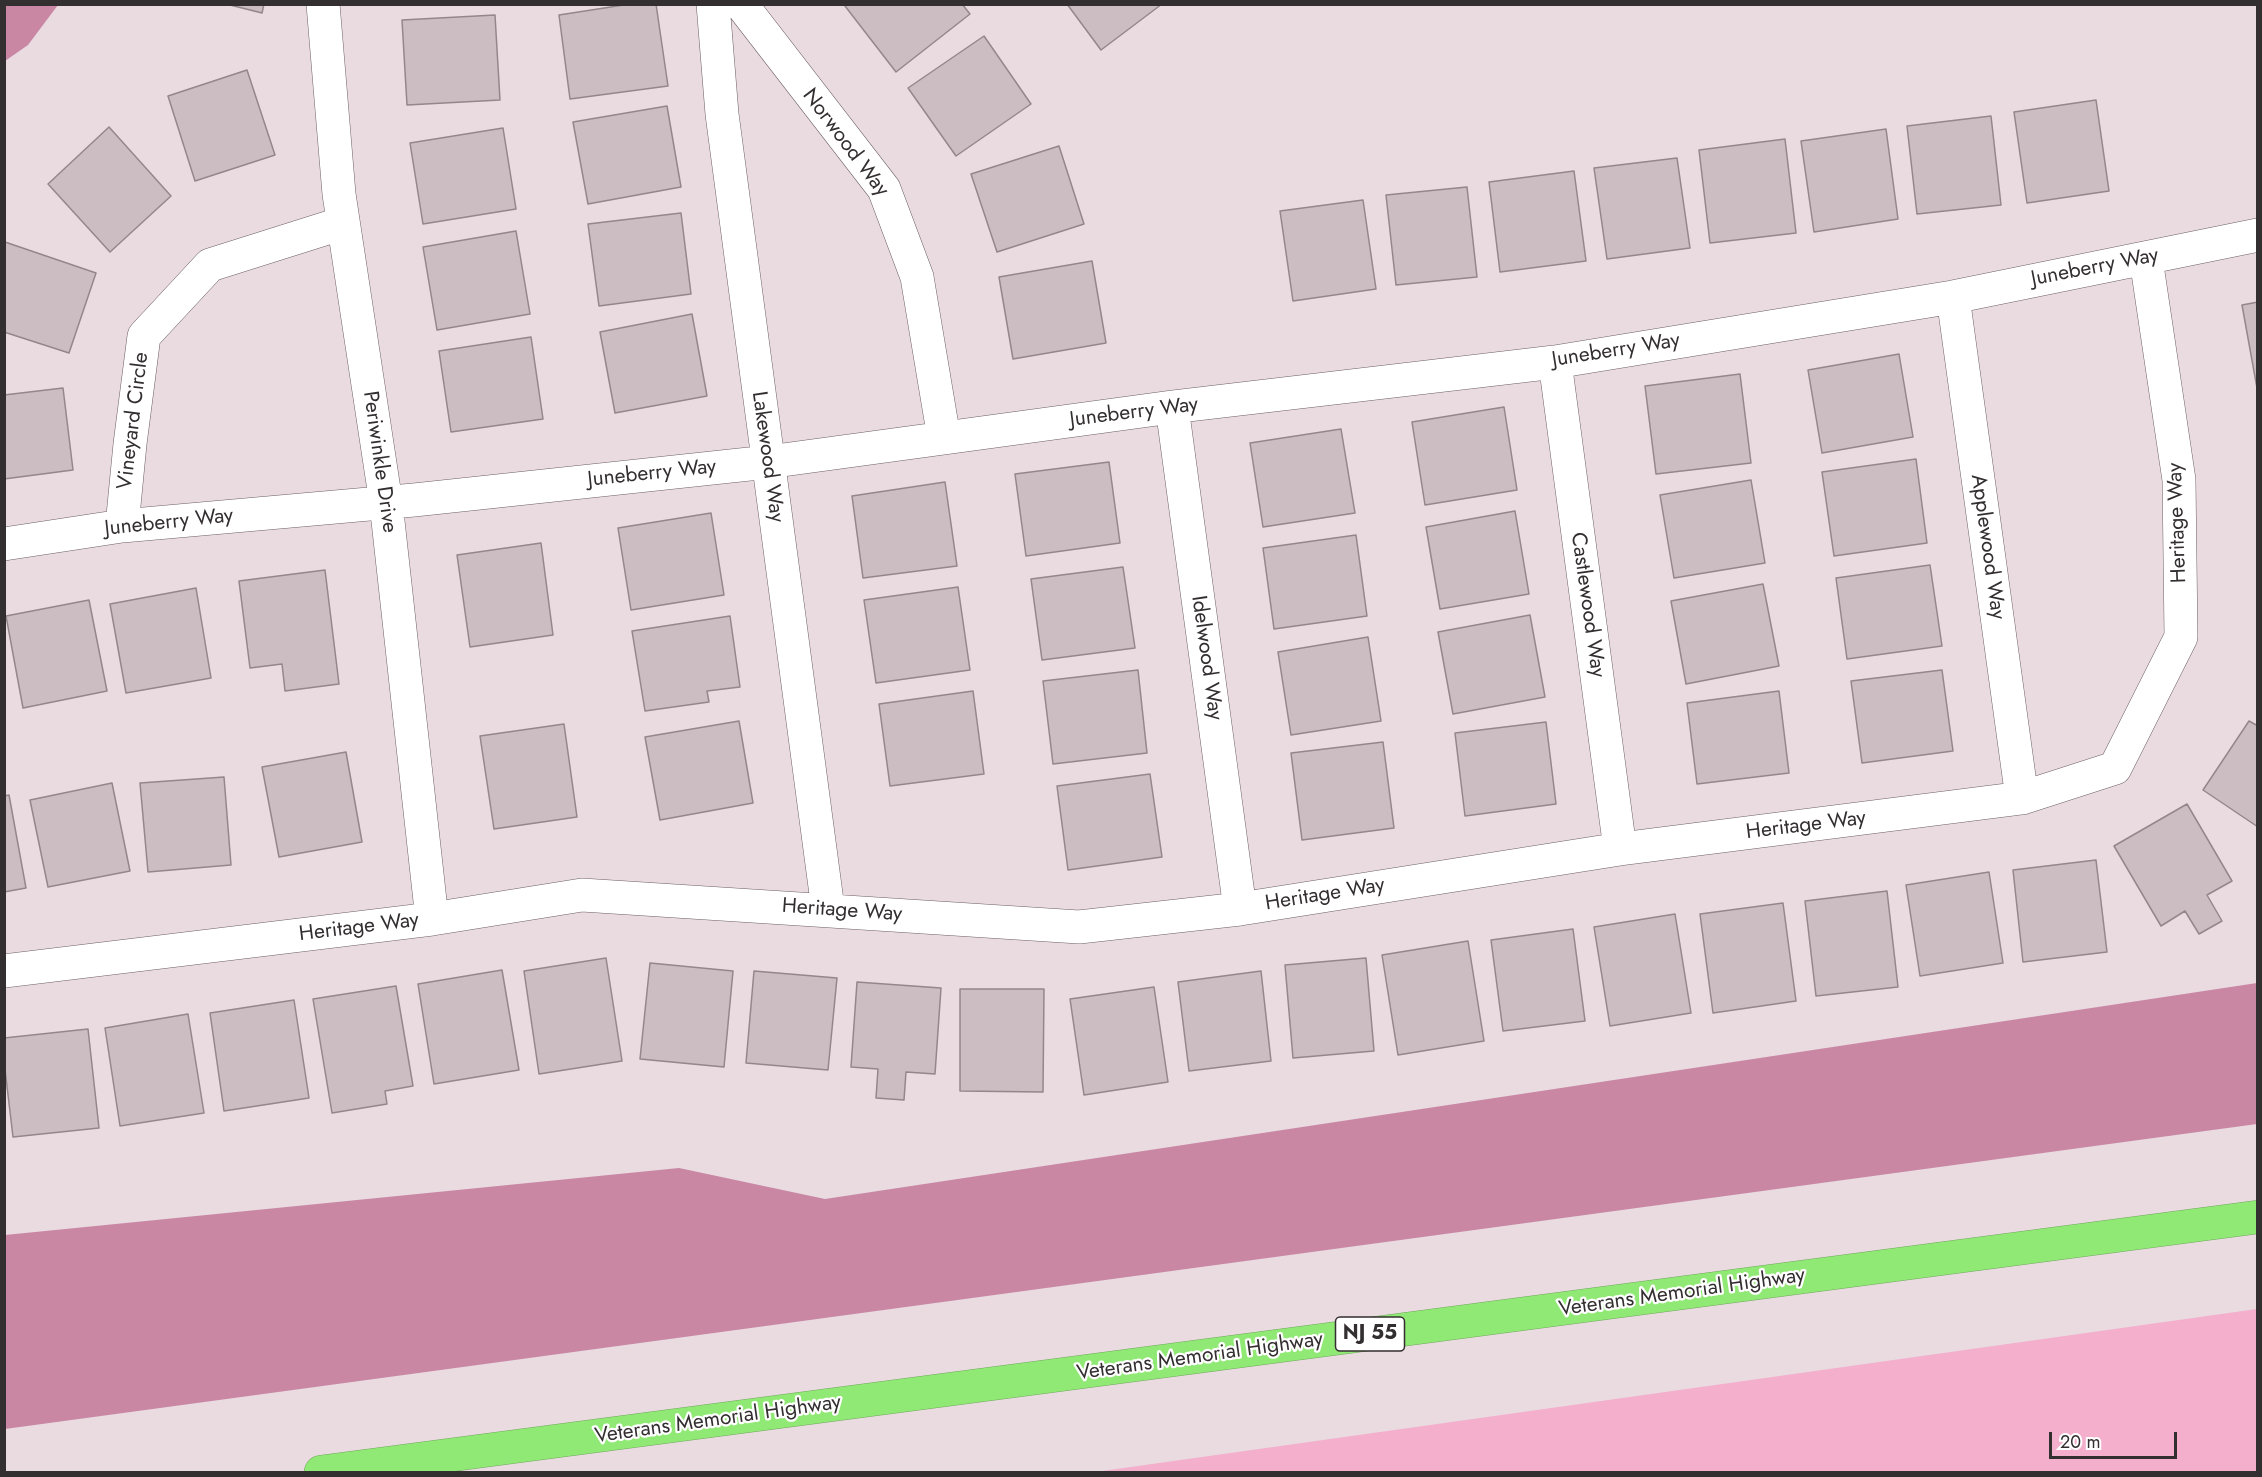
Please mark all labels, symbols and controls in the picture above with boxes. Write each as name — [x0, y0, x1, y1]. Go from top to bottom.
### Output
street label: Norwood Way — [796, 84, 894, 202]
street label: Juneberry Way — [2029, 243, 2161, 293]
street label: Juneberry Way — [1550, 328, 1682, 374]
street label: Vineyard Circle — [113, 351, 155, 491]
street label: Periwinkle Drive — [357, 389, 401, 535]
street label: Lakewood Way — [745, 390, 789, 524]
street label: Juneberry Way — [1068, 393, 1200, 433]
street label: Juneberry Way — [586, 455, 718, 493]
street label: Heritage Way — [2163, 462, 2193, 584]
street label: Applewood Way — [1964, 473, 2010, 621]
street label: Juneberry Way — [103, 504, 235, 542]
street label: Castlewood Way — [1564, 531, 1610, 679]
street label: Idelwood Way — [1185, 594, 1227, 722]
street label: Heritage Way — [1745, 806, 1867, 846]
street label: Heritage Way — [1263, 873, 1387, 917]
street label: Heritage Way — [781, 894, 903, 928]
street label: Heritage Way — [298, 908, 420, 948]
street label: Veterans Memorial Highway — [1557, 1263, 1807, 1323]
road number: NJ 55 — [1336, 1317, 1404, 1351]
street label: Veterans Memorial Highway — [1075, 1327, 1325, 1387]
street label: Veterans Memorial Highway — [593, 1390, 843, 1450]
scale bar — [2052, 1420, 2180, 1458]
text: 20 m — [2060, 1429, 2100, 1455]

